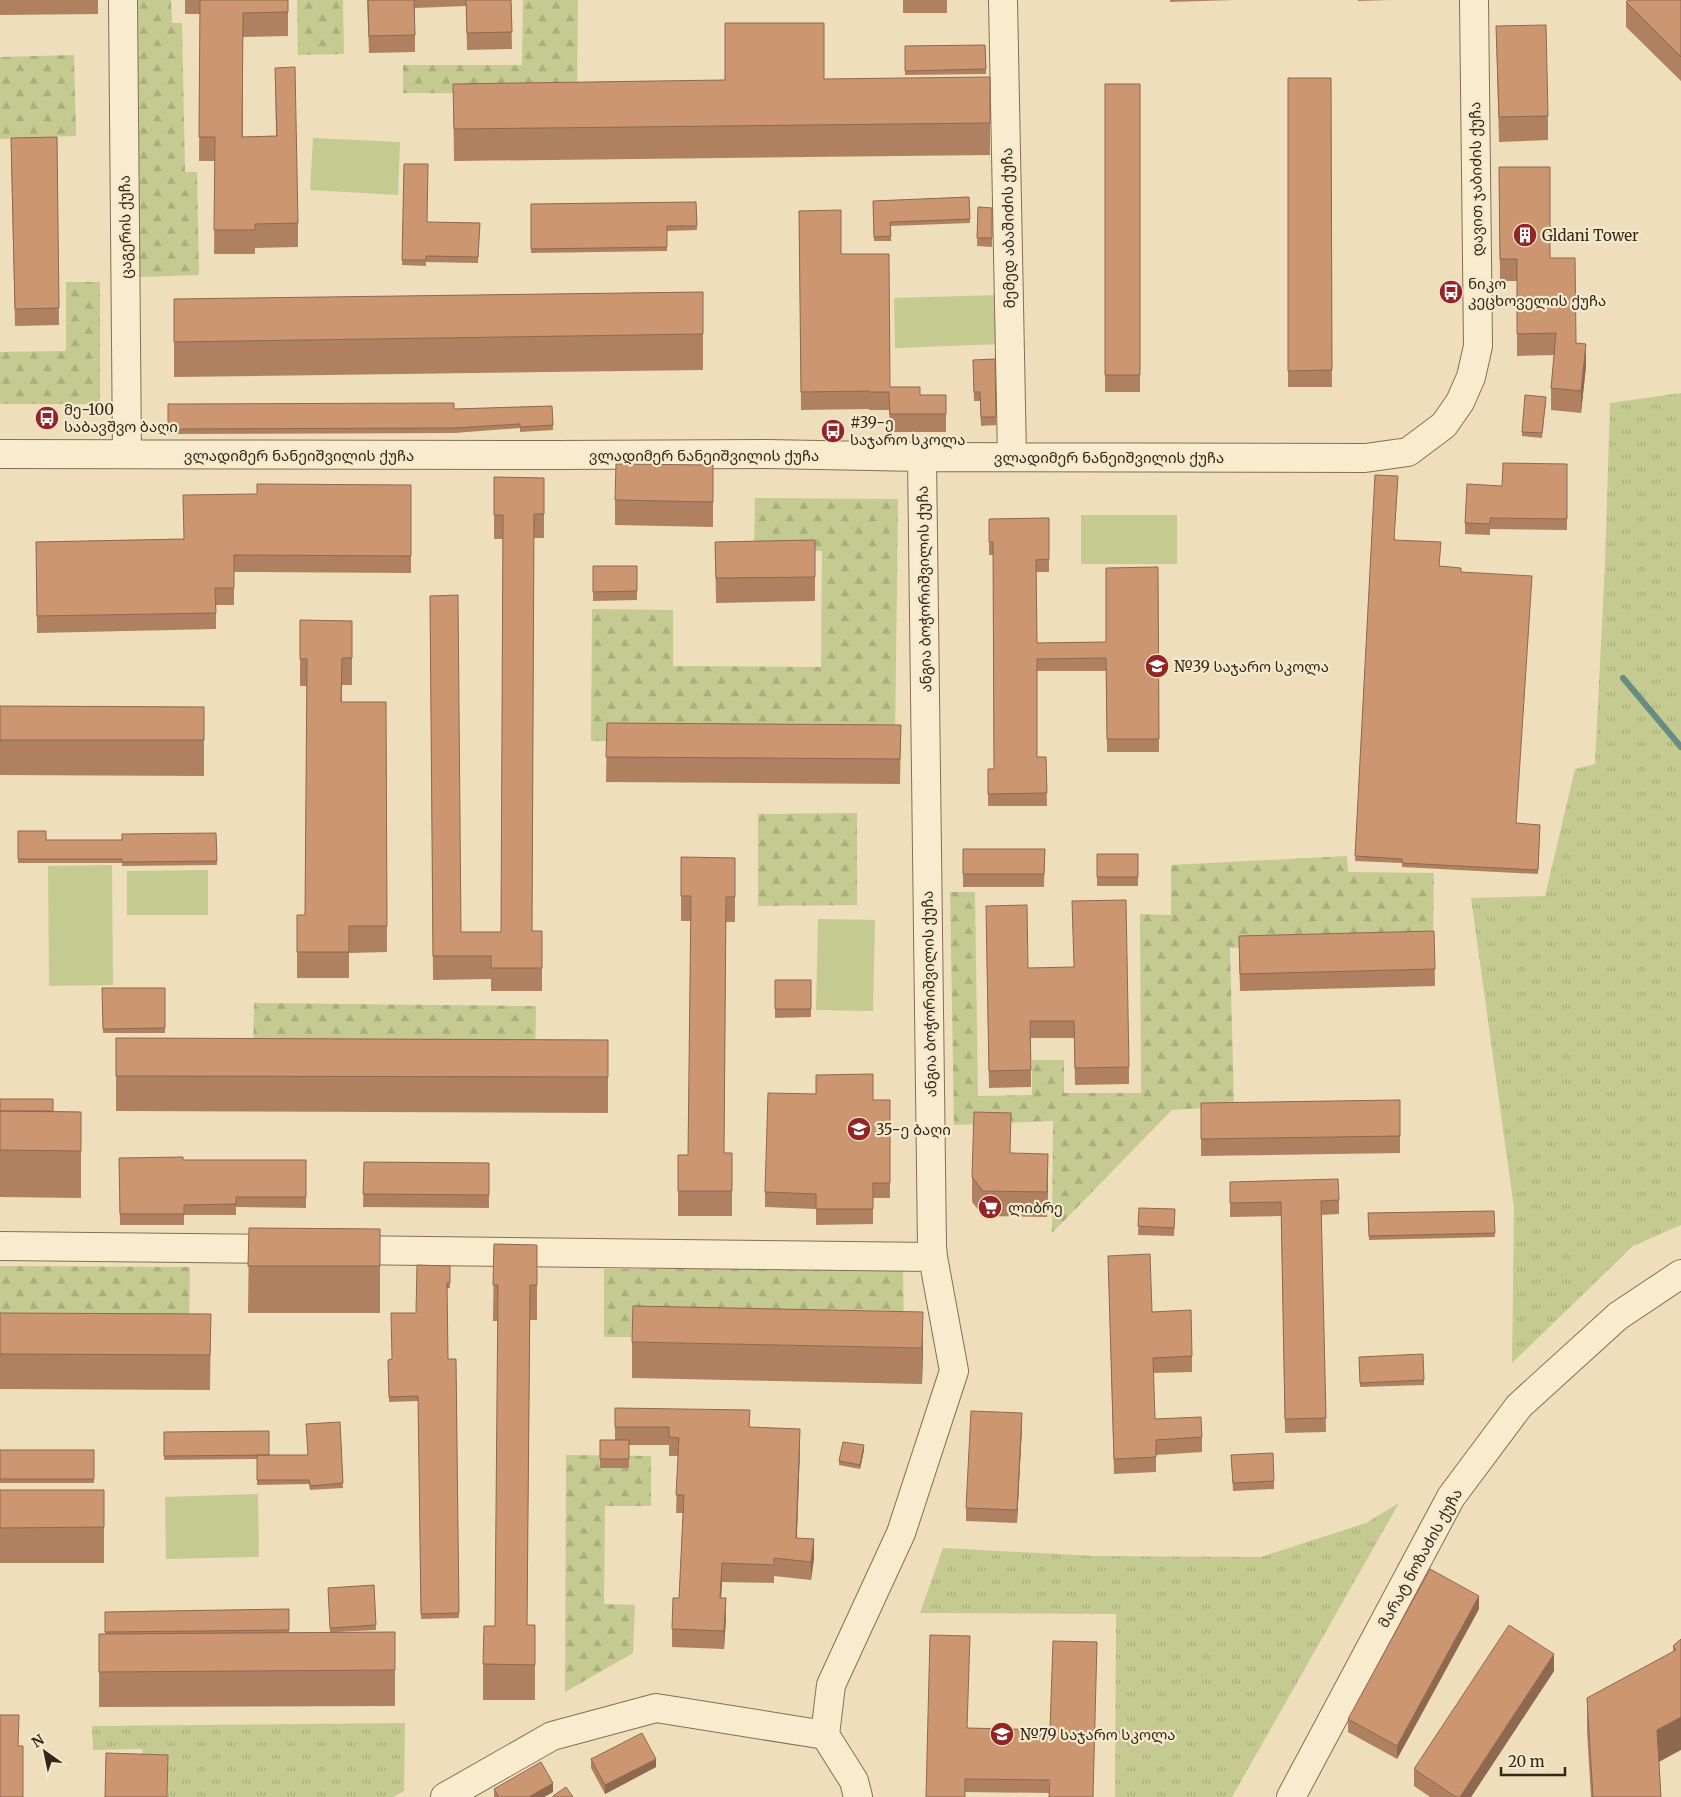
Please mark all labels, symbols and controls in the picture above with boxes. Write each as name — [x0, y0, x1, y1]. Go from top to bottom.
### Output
street label: დავით ჯაბიძის ქუჩა — [1465, 101, 1487, 257]
street label: მემედ აბაშიძის ქუჩა — [997, 148, 1019, 308]
street label: ცაგერის ქუჩა — [115, 175, 135, 279]
building icon: Gldani Tower — [1512, 222, 1538, 248]
place label: Gldani Tower — [1542, 226, 1639, 245]
place label: ნიკო კეცხოველის ქუჩა — [1468, 274, 1606, 310]
bus stop icon: ნიკო კეცხოველის ქუჩა — [1438, 279, 1464, 305]
place label: მე-100 საბავშვო ბაღი — [64, 400, 178, 436]
bus stop icon: მე-100 საბავშვო ბაღი — [34, 405, 60, 431]
place label: #39-ე საჯარო სკოლა — [850, 413, 965, 449]
bus stop icon: #39-ე საჯარო სკოლა — [820, 418, 846, 444]
street label: ვლადიმერ ნანეიშვილის ქუჩა — [184, 446, 414, 465]
street label: ვლადიმერ ნანეიშვილის ქუჩა — [589, 446, 819, 465]
street label: ვლადიმერ ნანეიშვილის ქუჩა — [994, 448, 1224, 467]
street label: ანგია ბოჭორიშვილის ქუჩა — [913, 485, 935, 693]
school or university icon: №39 საჯარო სკოლა — [1144, 653, 1170, 679]
place label: №39 საჯარო სკოლა — [1174, 657, 1329, 676]
street label: ანგია ბოჭორიშვილის ქუჩა — [918, 890, 940, 1098]
school or university icon: 35-ე ბაღი — [846, 1116, 872, 1142]
place label: 35-ე ბაღი — [876, 1120, 951, 1139]
supermarket icon: ლიბრე — [977, 1194, 1003, 1220]
place label: ლიბრე — [1008, 1198, 1063, 1217]
street label: მარატ ნოზაძის ქუჩა — [1374, 1485, 1466, 1631]
school or university icon: №79 საჯარო სკოლა — [989, 1721, 1015, 1747]
place label: №79 საჯარო სკოლა — [1020, 1725, 1176, 1744]
north arrow — [20, 1727, 70, 1777]
text: N — [28, 1731, 47, 1752]
scale bar — [1501, 1744, 1565, 1776]
text: 20 m — [1508, 1752, 1545, 1771]

